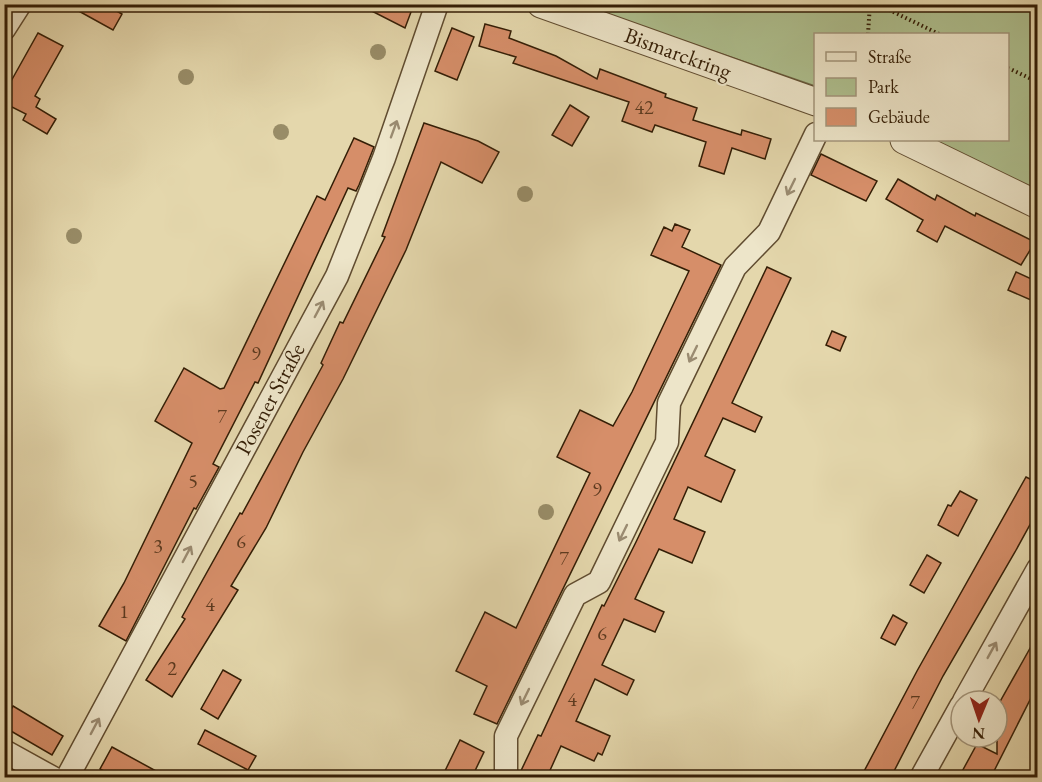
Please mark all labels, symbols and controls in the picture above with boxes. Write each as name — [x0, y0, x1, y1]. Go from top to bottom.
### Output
street label: Bismarckring — [620, 20, 736, 86]
legend — [814, 33, 1009, 141]
text: Straße — [868, 45, 911, 68]
text: Park — [868, 75, 899, 98]
house number: 42 — [634, 94, 654, 120]
text: Gebäude — [868, 105, 930, 128]
one-way arrow — [390, 120, 401, 139]
one-way arrow — [784, 178, 796, 196]
one-way arrow — [314, 300, 325, 318]
street label: Posener Straße — [228, 338, 312, 460]
house number: 9 — [251, 340, 261, 366]
one-way arrow — [687, 344, 699, 362]
house number: 7 — [217, 403, 227, 429]
house number: 5 — [188, 468, 198, 494]
house number: 9 — [592, 476, 602, 502]
one-way arrow — [616, 523, 628, 541]
house number: 6 — [236, 528, 246, 554]
house number: 3 — [153, 533, 163, 559]
house number: 7 — [559, 545, 569, 571]
one-way arrow — [182, 546, 193, 564]
house number: 4 — [205, 591, 215, 617]
house number: 1 — [119, 598, 129, 624]
house number: 6 — [597, 620, 607, 646]
one-way arrow — [986, 642, 998, 659]
house number: 2 — [167, 655, 177, 681]
house number: 4 — [567, 686, 577, 712]
one-way arrow — [519, 688, 531, 706]
house number: 7 — [910, 689, 920, 715]
north arrow — [949, 689, 1009, 749]
one-way arrow — [89, 718, 101, 735]
text: N — [972, 723, 985, 744]

